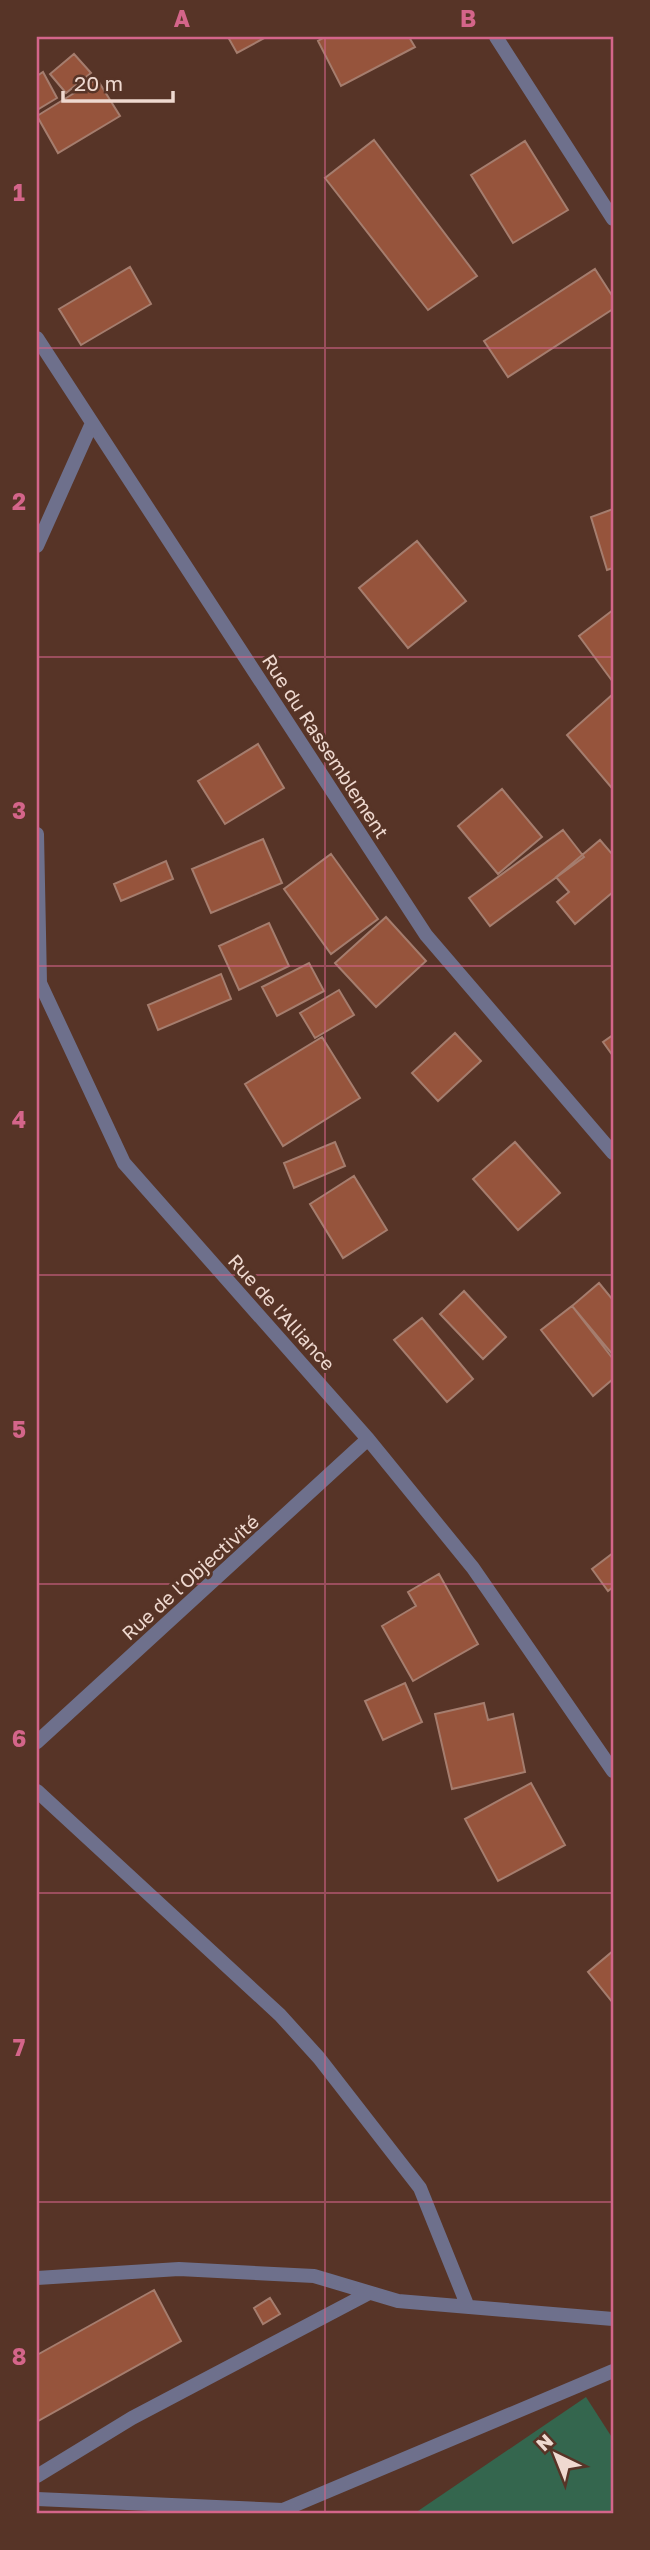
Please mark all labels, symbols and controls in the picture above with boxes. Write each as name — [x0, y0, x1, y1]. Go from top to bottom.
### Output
text: A — [174, 4, 191, 32]
text: B — [460, 4, 476, 32]
scale bar — [63, 60, 173, 104]
text: 20 m — [74, 70, 123, 96]
text: 1 — [13, 178, 25, 206]
text: 2 — [12, 487, 26, 515]
street label: Rue du Rassemblement — [258, 650, 394, 842]
text: 3 — [12, 796, 26, 824]
text: 4 — [12, 1105, 26, 1133]
street label: Rue de l'Alliance — [224, 1249, 340, 1375]
text: 5 — [12, 1415, 26, 1443]
street label: Rue de l'Objectivité — [117, 1510, 263, 1644]
text: 6 — [12, 1724, 26, 1752]
text: 7 — [13, 2033, 25, 2061]
text: 8 — [12, 2342, 26, 2370]
north arrow — [520, 2420, 590, 2490]
text: N — [531, 2429, 557, 2456]

